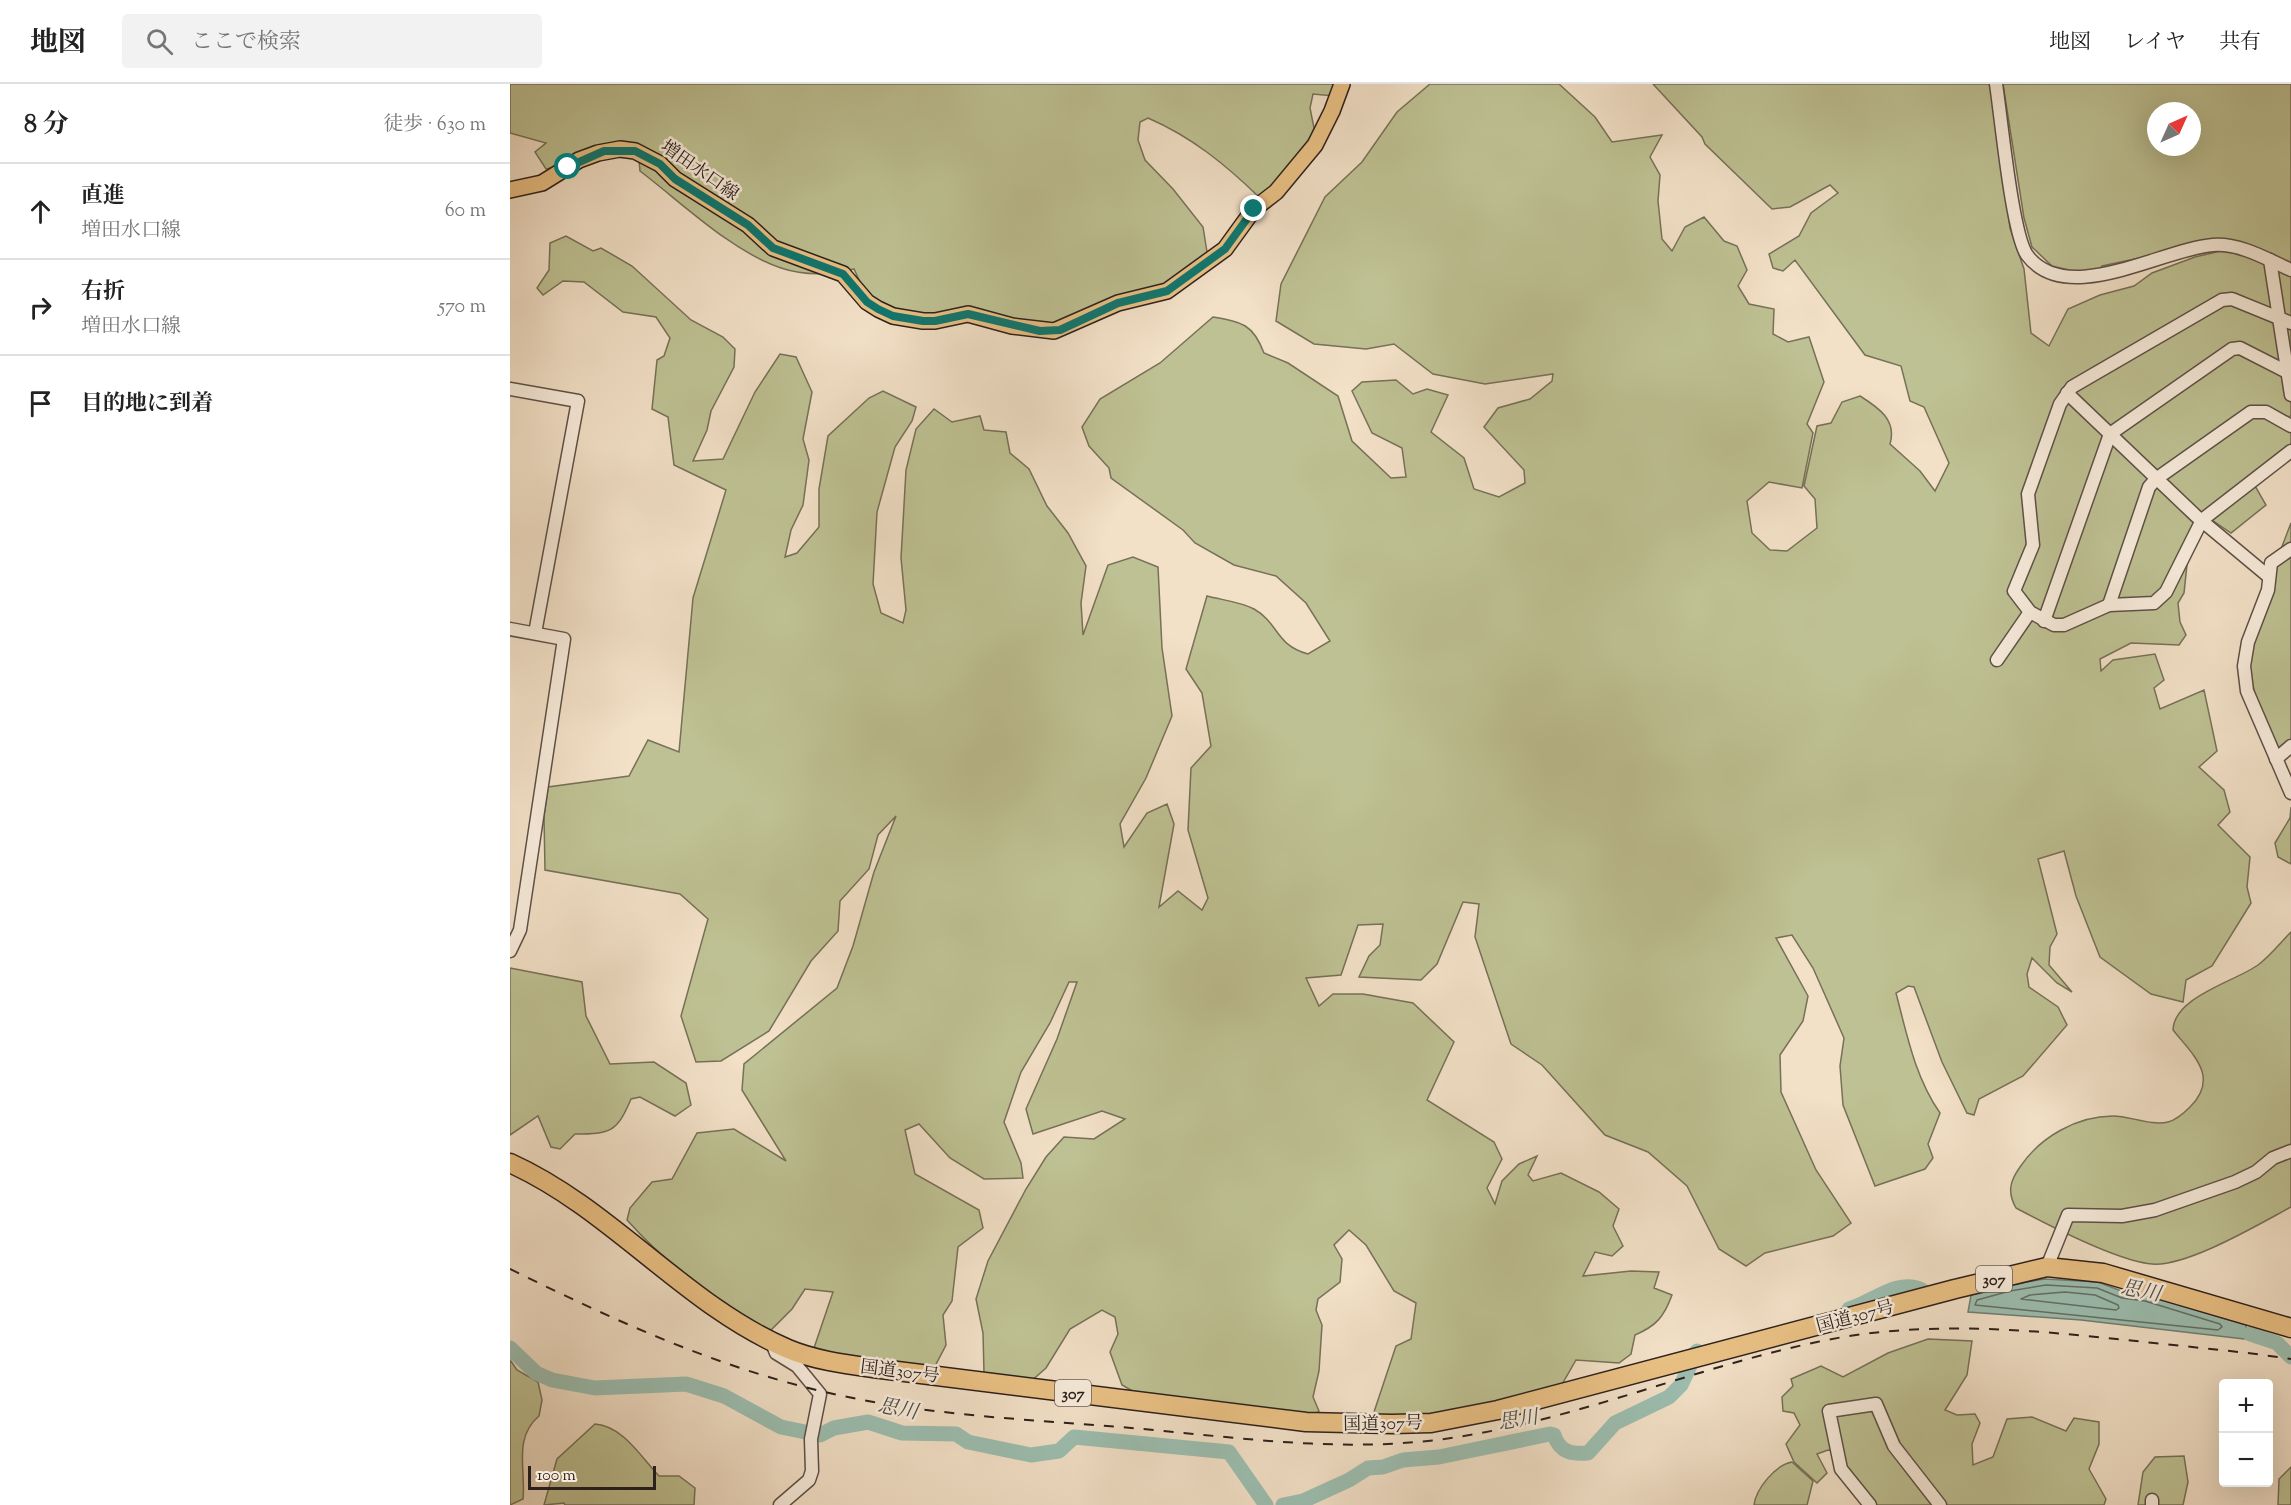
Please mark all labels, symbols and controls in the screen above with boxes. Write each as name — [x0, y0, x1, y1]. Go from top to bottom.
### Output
search box — [122, 14, 542, 68]
text: 地図 — [30, 24, 86, 64]
icon: search — [143, 25, 176, 58]
text: ここで検索 — [191, 27, 301, 59]
text: 地図 — [2049, 28, 2091, 58]
text: レイヤ — [2124, 28, 2186, 58]
text: 共有 — [2219, 28, 2261, 58]
north arrow — [2147, 102, 2201, 156]
text: 8 分 — [24, 107, 69, 144]
text: 徒歩 · 630 m — [383, 111, 486, 140]
street label: 増田水口線 — [655, 135, 743, 208]
route start — [554, 153, 580, 179]
text: 直進 — [81, 181, 125, 213]
icon: ahead — [24, 195, 57, 228]
route end — [1240, 195, 1266, 221]
text: 60 m — [445, 197, 486, 226]
text: 増田水口線 — [81, 217, 181, 246]
text: 右折 — [81, 277, 125, 309]
icon: right — [24, 291, 57, 324]
text: 570 m — [438, 293, 486, 322]
text: 増田水口線 — [81, 313, 181, 342]
icon: arrive — [24, 387, 57, 420]
text: 目的地に到着 — [81, 389, 213, 421]
road number: 307 — [1976, 1266, 2012, 1292]
water label: 思川 — [2118, 1274, 2165, 1311]
street label: 国道307号 — [1814, 1295, 1897, 1341]
street label: 国道307号 — [859, 1355, 941, 1391]
map controls — [2219, 1379, 2273, 1487]
button: + — [2219, 1379, 2273, 1433]
road number: 307 — [1055, 1380, 1091, 1406]
water label: 思川 — [875, 1392, 922, 1429]
water label: 思川 — [1496, 1404, 1542, 1439]
street label: 国道307号 — [1343, 1411, 1423, 1439]
button: − — [2219, 1433, 2273, 1487]
scale bar — [528, 1463, 656, 1490]
text: 100 m — [537, 1465, 576, 1488]

